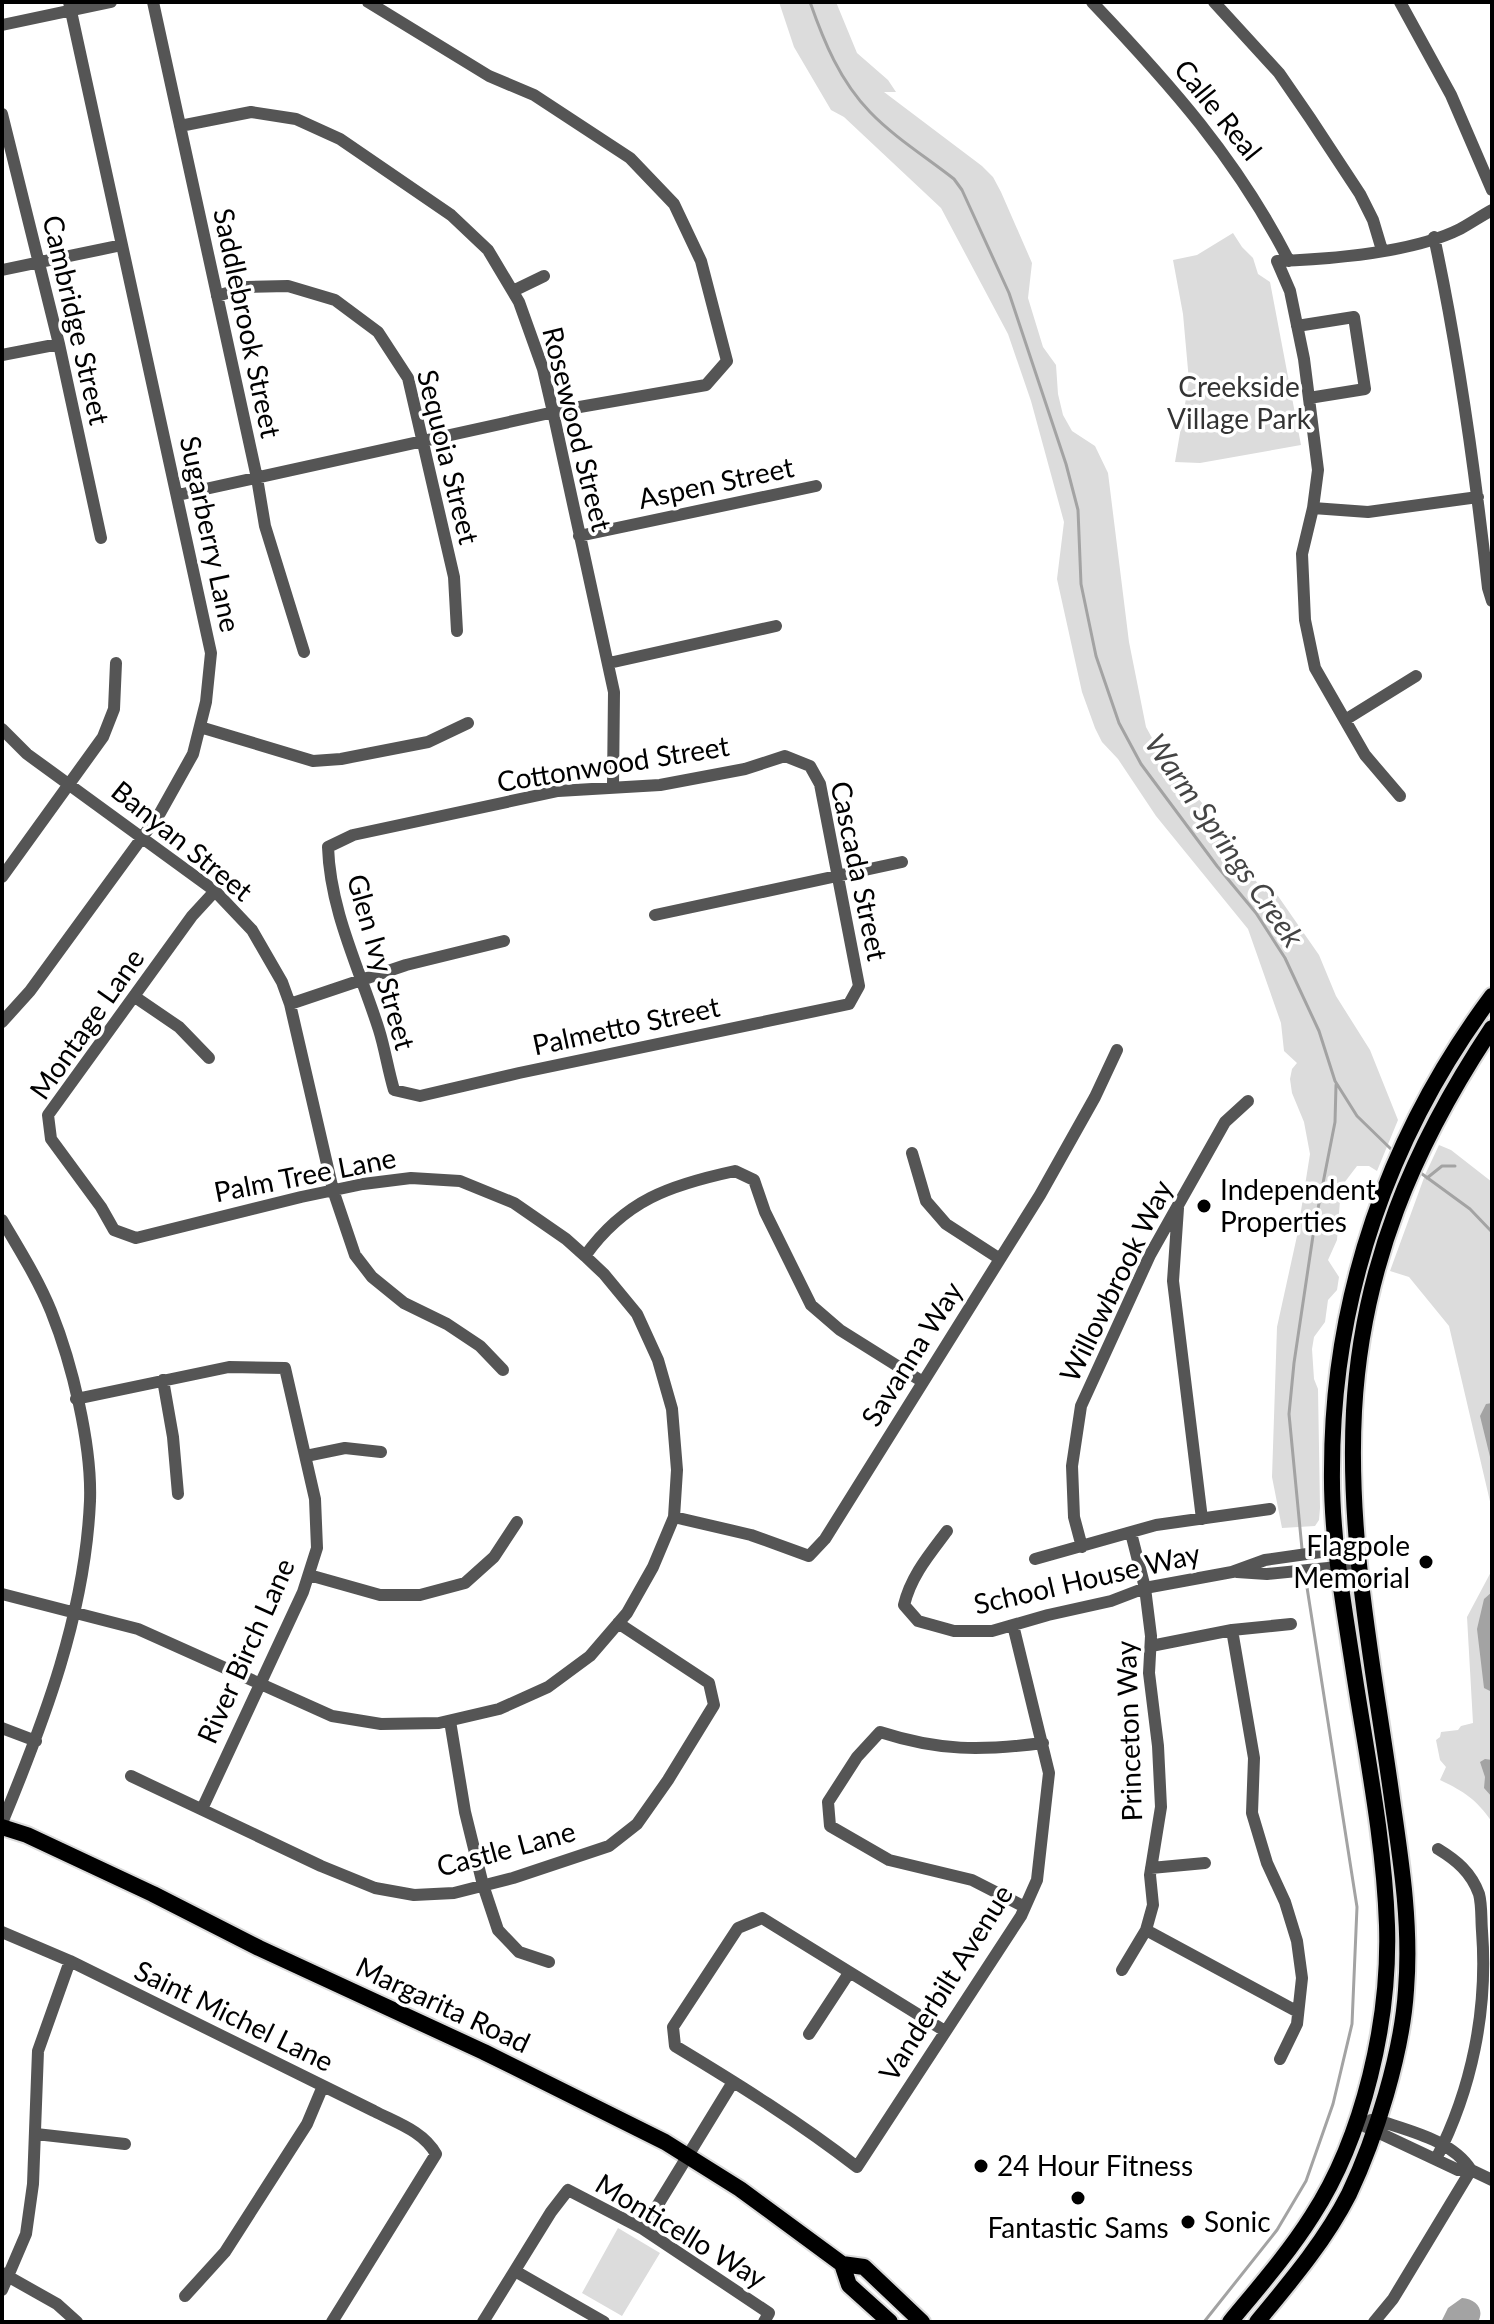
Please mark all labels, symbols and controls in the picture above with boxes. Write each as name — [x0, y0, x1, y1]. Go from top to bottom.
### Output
street label: Calle Real — [1168, 52, 1270, 167]
street label: Saddlebrook Street — [207, 205, 289, 441]
street label: Cambridge Street — [36, 212, 118, 428]
street label: Rosewood Street — [536, 323, 620, 534]
street label: Sequoia Street — [411, 366, 487, 548]
park label: Creekside Village Park — [1167, 369, 1312, 435]
street label: Sugarberry Lane — [174, 433, 248, 635]
street label: Aspen Street — [635, 449, 797, 515]
water label: Warm Springs Creek — [1139, 726, 1313, 954]
street label: Cottonwood Street — [494, 728, 731, 798]
street label: Banyan Street — [105, 773, 260, 907]
street label: Cascada Street — [824, 778, 896, 964]
street label: Glen Ivy Street — [341, 870, 423, 1053]
street label: Montage Lane — [22, 942, 151, 1105]
street label: Palmetto Street — [529, 989, 722, 1061]
street label: Palm Tree Lane — [211, 1140, 399, 1208]
place label: Independent Properties — [1220, 1172, 1376, 1238]
street label: Willowbrook Way — [1052, 1174, 1179, 1387]
marker: Independent Properties — [1195, 1197, 1213, 1215]
street label: Savanna Way — [853, 1274, 969, 1432]
place label: Flagpole Memorial — [1293, 1528, 1410, 1594]
street label: School House Way — [970, 1535, 1204, 1621]
street label: River Birch Lane — [189, 1553, 301, 1748]
marker: Flagpole Memorial — [1417, 1553, 1435, 1571]
street label: Princeton Way — [1108, 1640, 1148, 1822]
street label: Castle Lane — [433, 1813, 579, 1883]
street label: Vanderbilt Avenue — [871, 1878, 1019, 2087]
street label: Margarita Road — [351, 1949, 536, 2059]
street label: Saint Michel Lane — [129, 1952, 339, 2078]
place label: 24 Hour Fitness — [997, 2148, 1193, 2182]
marker: 24 Hour Fitness — [972, 2157, 990, 2175]
street label: Monticello Way — [590, 2166, 774, 2295]
marker: Fantastic Sams — [1069, 2189, 1087, 2207]
place label: Sonic — [1204, 2204, 1271, 2238]
place label: Fantastic Sams — [987, 2210, 1169, 2244]
marker: Sonic — [1179, 2213, 1197, 2231]

